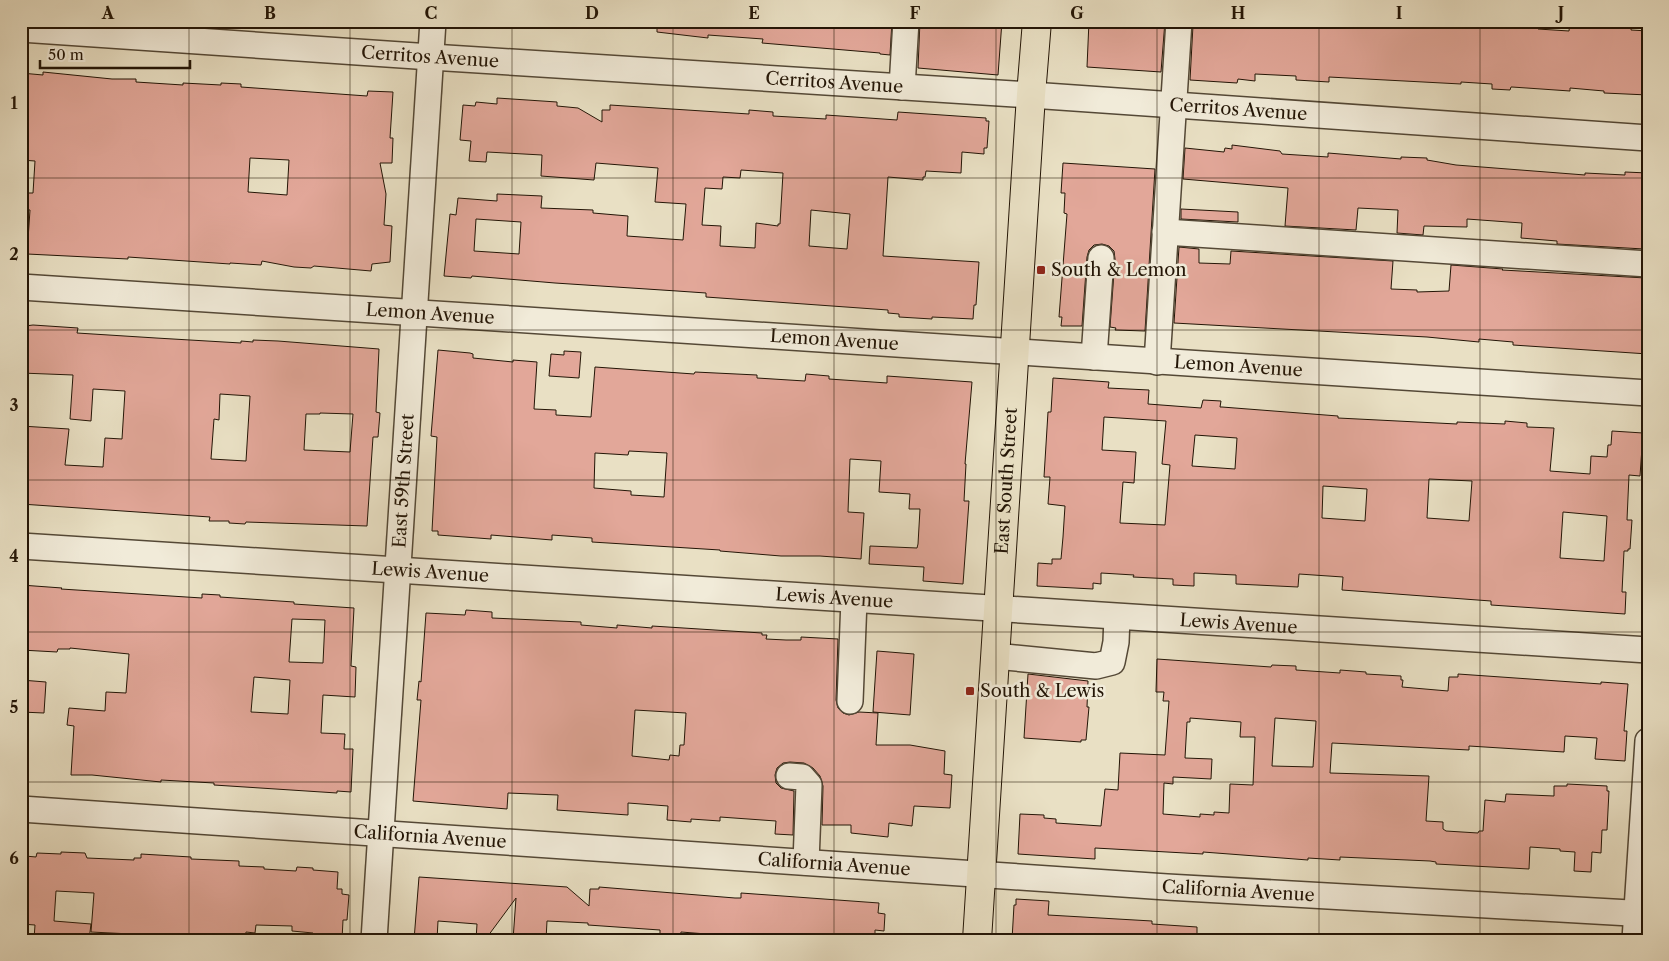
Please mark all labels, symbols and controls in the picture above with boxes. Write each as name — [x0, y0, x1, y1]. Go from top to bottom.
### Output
text: A — [101, 3, 115, 23]
text: B — [264, 3, 276, 23]
text: C — [425, 3, 437, 23]
text: D — [585, 3, 599, 23]
text: E — [748, 3, 760, 23]
text: F — [910, 3, 921, 23]
text: G — [1070, 3, 1084, 23]
text: H — [1231, 3, 1245, 23]
text: I — [1396, 3, 1403, 23]
text: J — [1555, 3, 1564, 23]
scale bar — [40, 38, 190, 70]
street label: Cerritos Avenue — [360, 41, 500, 72]
text: 50 m — [48, 45, 84, 64]
street label: Cerritos Avenue — [765, 67, 904, 98]
text: 1 — [10, 93, 18, 113]
street label: Cerritos Avenue — [1169, 94, 1308, 125]
text: 2 — [9, 244, 19, 264]
place label: South & Lemon — [1051, 259, 1187, 281]
marker: South & Lemon — [1035, 264, 1047, 276]
street label: Lemon Avenue — [365, 298, 495, 329]
street label: Lemon Avenue — [769, 325, 899, 355]
street label: Lemon Avenue — [1173, 351, 1304, 381]
text: 3 — [9, 395, 19, 415]
street label: East South Street — [991, 406, 1022, 555]
street label: East 59th Street — [388, 412, 419, 549]
text: 4 — [9, 546, 19, 566]
street label: Lewis Avenue — [371, 557, 490, 587]
street label: Lewis Avenue — [775, 583, 894, 613]
street label: Lewis Avenue — [1179, 609, 1298, 639]
place label: South & Lewis — [980, 680, 1104, 702]
marker: South & Lewis — [964, 685, 976, 697]
text: 5 — [10, 697, 19, 717]
street label: California Avenue — [353, 821, 507, 853]
text: 6 — [9, 848, 19, 868]
street label: California Avenue — [757, 848, 911, 881]
street label: California Avenue — [1161, 876, 1315, 906]

